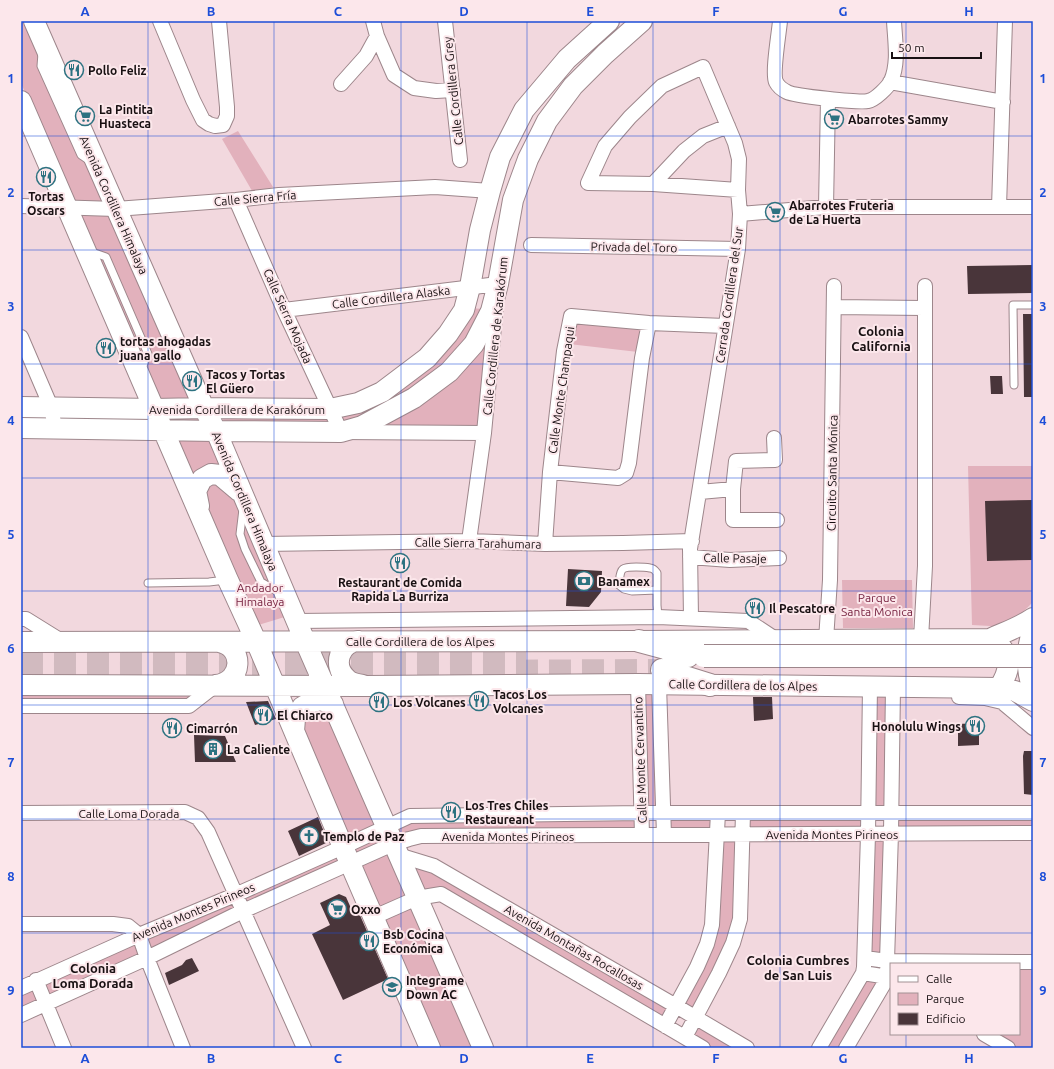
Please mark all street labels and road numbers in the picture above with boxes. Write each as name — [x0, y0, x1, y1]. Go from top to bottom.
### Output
street label: Calle Cordillera Grey — [441, 36, 465, 146]
street label: Avenida Cordillera Himalaya — [78, 134, 150, 276]
street label: Calle Sierra Fría — [213, 188, 297, 208]
street label: Cerrada Cordillera del Sur — [713, 226, 745, 364]
street label: Privada del Toro — [591, 240, 677, 254]
street label: Calle Cordillera de Karakórum — [480, 256, 510, 416]
street label: Calle Sierra Mojada — [261, 266, 315, 366]
street label: Calle Cordillera Alaska — [331, 283, 451, 311]
street label: Calle Monte Champaqui — [546, 326, 576, 454]
street label: Avenida Cordillera de Karakórum — [149, 403, 325, 416]
street label: Circuito Santa Mónica — [824, 415, 840, 531]
street label: Avenida Cordillera Himalaya — [210, 429, 280, 573]
street label: Calle Sierra Tarahumara — [414, 535, 542, 551]
street label: Calle Pasaje — [703, 551, 767, 565]
street label: Calle Cordillera de los Alpes — [346, 635, 494, 648]
street label: Calle Cordillera de los Alpes — [669, 677, 817, 693]
street label: Calle Monte Cervantino — [631, 696, 649, 824]
street label: Calle Loma Dorada — [79, 807, 179, 820]
street label: Avenida Montes Pirineos — [766, 828, 898, 841]
street label: Avenida Montes Pirineos — [442, 830, 574, 843]
street label: Avenida Montes Pirineos — [129, 880, 257, 944]
street label: Avenida Montañas Rocallosas — [502, 902, 646, 992]

